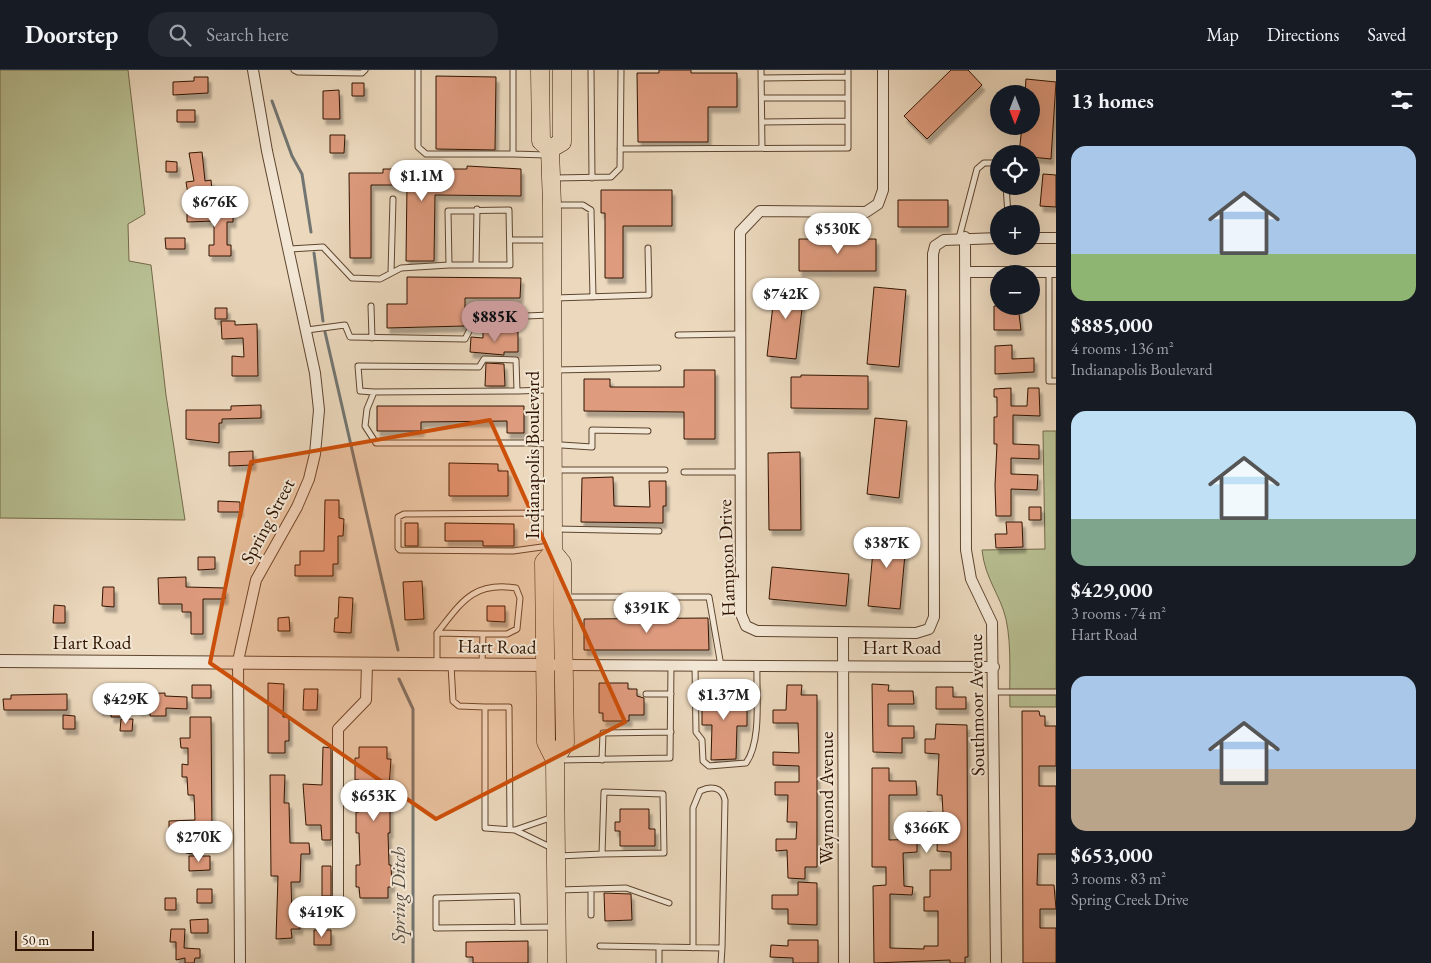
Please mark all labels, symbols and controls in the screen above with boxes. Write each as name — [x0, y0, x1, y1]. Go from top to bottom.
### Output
search box — [148, 12, 498, 57]
text: Doorstep — [25, 19, 118, 50]
icon: search — [166, 21, 194, 49]
text: Search here — [206, 22, 289, 47]
text: Map — [1207, 23, 1239, 46]
text: Directions — [1267, 23, 1339, 46]
text: Saved — [1367, 23, 1406, 46]
north arrow — [990, 85, 1040, 135]
map controls — [990, 85, 1040, 315]
icon: filters — [1388, 86, 1416, 114]
text: 13 homes — [1071, 87, 1154, 114]
button: locate — [990, 145, 1040, 195]
pin: $1.1M — [387, 160, 457, 202]
text: $1.1M — [401, 165, 443, 186]
icon: home — [1199, 178, 1289, 268]
pin: $676K — [180, 186, 250, 228]
text: $676K — [193, 191, 237, 212]
button: + — [990, 205, 1040, 255]
pin: $530K — [803, 212, 873, 255]
text: $530K — [816, 218, 860, 239]
button: − — [990, 265, 1040, 315]
pin: $742K — [751, 278, 821, 320]
text: $742K — [764, 283, 808, 304]
pin: $885K — [460, 300, 530, 343]
text: $885K — [473, 306, 517, 327]
text: $885,000 — [1071, 311, 1153, 338]
text: 4 rooms · 136 m² — [1071, 338, 1174, 359]
text: Indianapolis Boulevard — [1071, 359, 1213, 380]
street label: Indianapolis Boulevard — [520, 371, 545, 539]
icon: home — [1199, 443, 1289, 533]
street label: Spring Street — [234, 474, 300, 568]
street label: Hampton Drive — [712, 499, 741, 617]
pin: $387K — [852, 526, 922, 569]
text: $387K — [865, 532, 909, 553]
text: $429,000 — [1071, 576, 1153, 603]
pin: $391K — [612, 592, 682, 634]
text: $391K — [625, 597, 669, 618]
text: 3 rooms · 74 m² — [1071, 603, 1166, 624]
text: Hart Road — [1071, 624, 1137, 645]
street label: Hart Road — [53, 630, 132, 655]
street label: Hart Road — [457, 633, 537, 660]
street label: Southmoor Avenue — [963, 634, 990, 776]
street label: Hart Road — [863, 635, 942, 660]
pin: $1.37M — [683, 678, 765, 721]
pin: $429K — [91, 682, 161, 725]
text: $1.37M — [698, 684, 750, 705]
text: $429K — [104, 688, 148, 709]
icon: home — [1199, 708, 1289, 798]
street label: Waymond Avenue — [814, 731, 839, 865]
pin: $653K — [339, 780, 409, 822]
text: $653K — [352, 785, 396, 806]
pin: $366K — [892, 812, 962, 854]
text: $366K — [905, 817, 949, 838]
pin: $270K — [164, 820, 234, 863]
text: $270K — [177, 826, 221, 847]
text: $653,000 — [1071, 841, 1153, 868]
water label: Spring Ditch — [385, 847, 411, 944]
text: 3 rooms · 83 m² — [1071, 868, 1166, 889]
text: Spring Creek Drive — [1071, 889, 1189, 910]
pin: $419K — [287, 896, 357, 938]
text: $419K — [300, 901, 344, 922]
scale bar — [15, 928, 94, 951]
text: 50 m — [22, 931, 49, 949]

